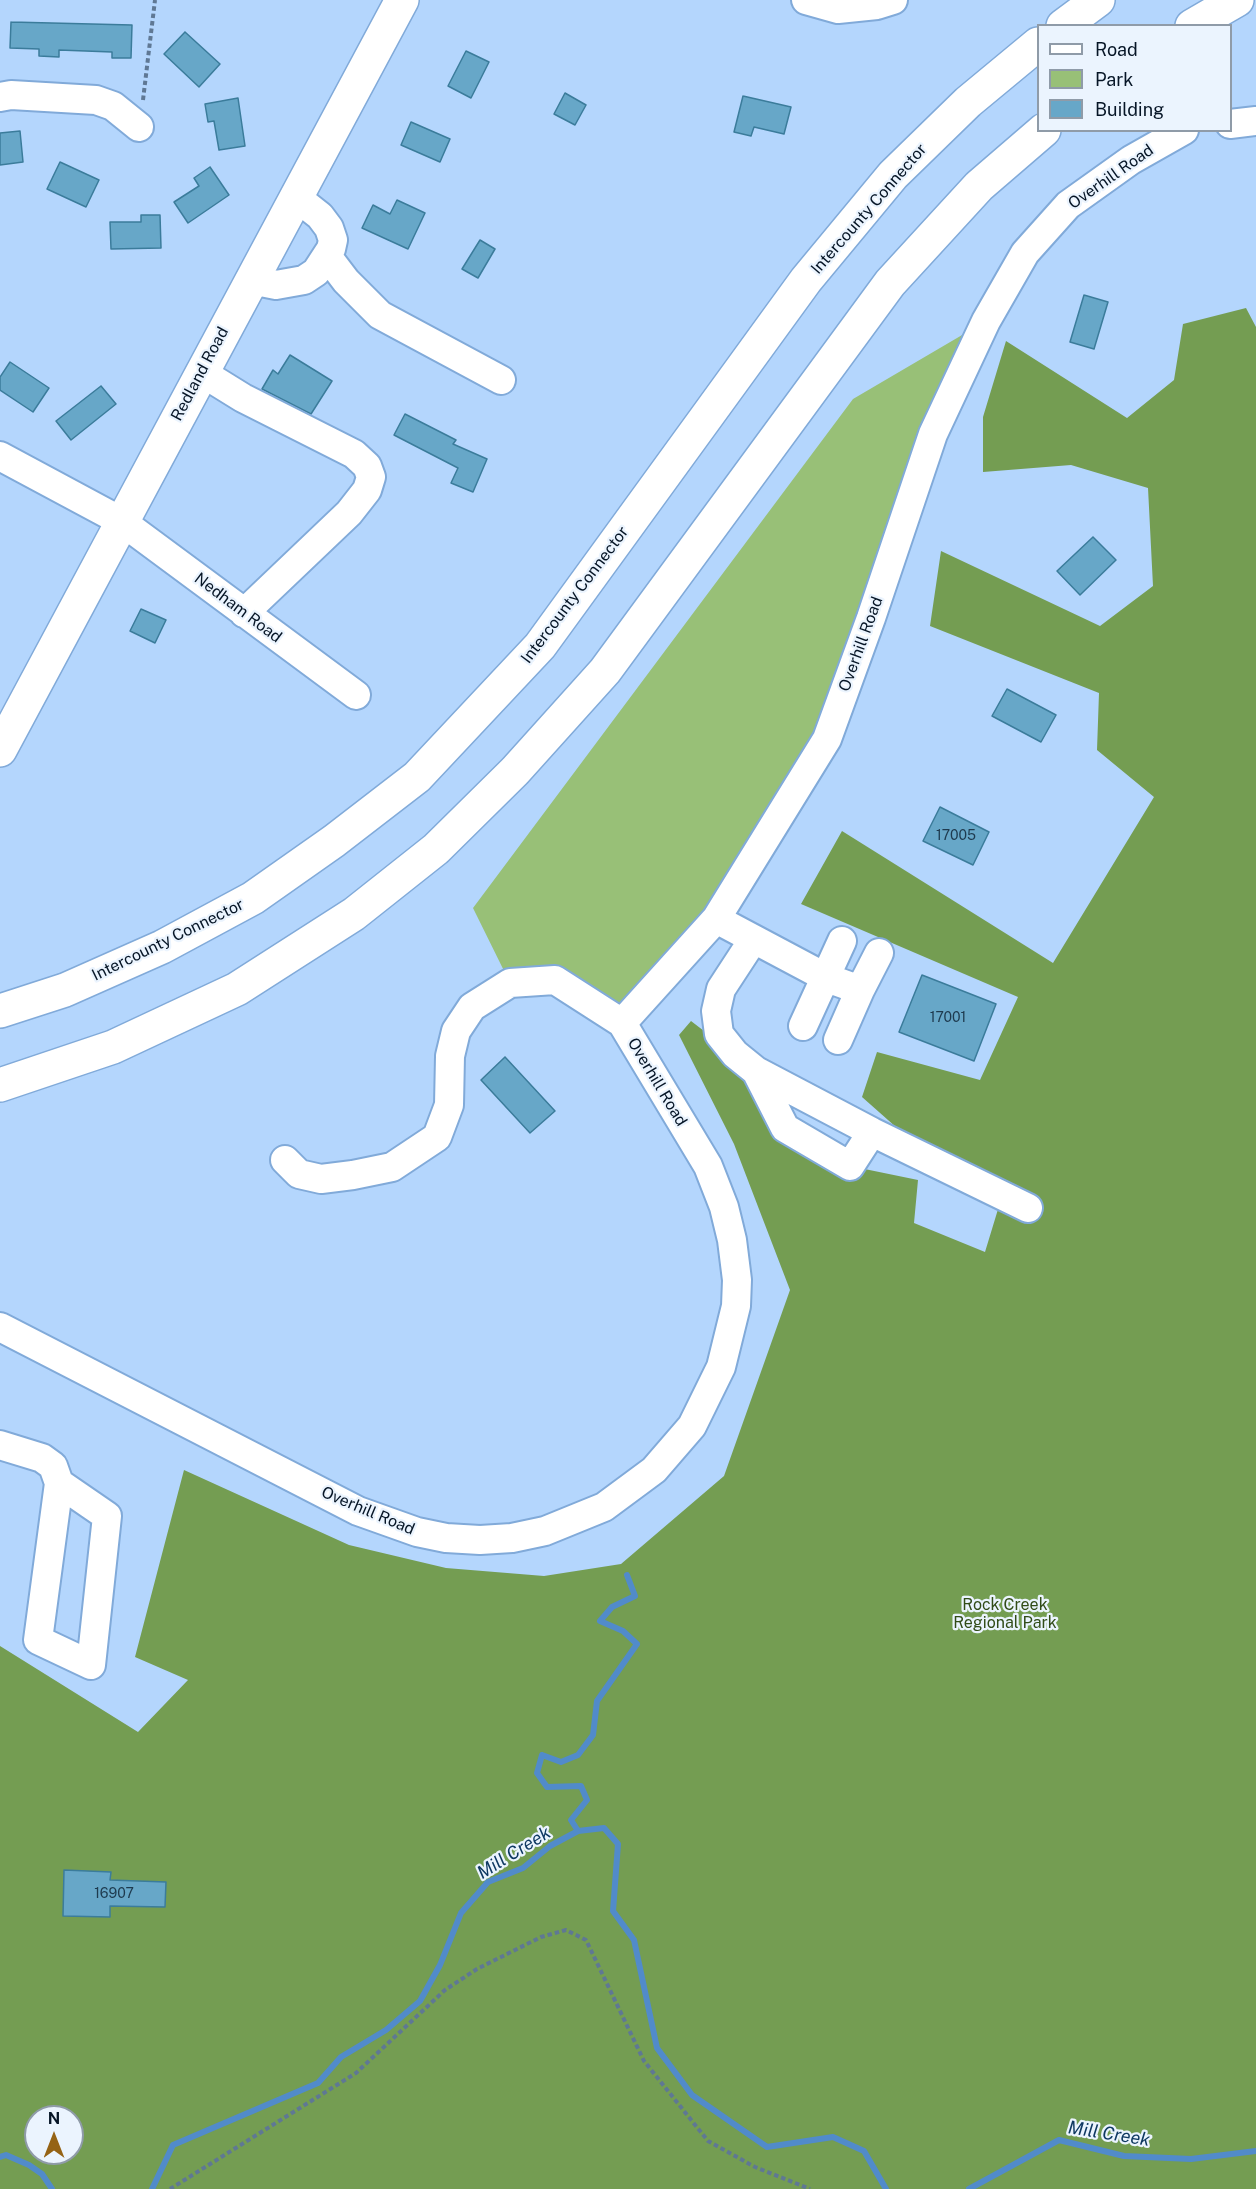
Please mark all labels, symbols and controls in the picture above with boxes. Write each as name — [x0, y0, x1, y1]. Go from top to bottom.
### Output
legend — [1037, 24, 1232, 132]
text: Road — [1095, 39, 1138, 60]
text: Park — [1095, 69, 1133, 90]
text: Building — [1095, 99, 1164, 120]
street label: Intercounty Connector — [807, 140, 931, 278]
street label: Overhill Road — [1065, 141, 1157, 213]
street label: Redland Road — [167, 324, 233, 424]
street label: Intercounty Connector — [517, 523, 633, 667]
street label: Nedham Road — [191, 569, 285, 647]
street label: Overhill Road — [835, 594, 887, 694]
house number: 17005 — [936, 828, 976, 844]
street label: Intercounty Connector — [89, 895, 247, 985]
house number: 17001 — [930, 1010, 966, 1026]
street label: Overhill Road — [623, 1034, 691, 1130]
street label: Overhill Road — [318, 1483, 418, 1539]
park label: Rock Creek Regional Park — [953, 1595, 1057, 1633]
water label: Mill Creek — [473, 1822, 555, 1884]
house number: 16907 — [94, 1886, 134, 1902]
north arrow — [24, 2105, 84, 2165]
text: N — [48, 2109, 60, 2128]
water label: Mill Creek — [1067, 2117, 1151, 2151]

